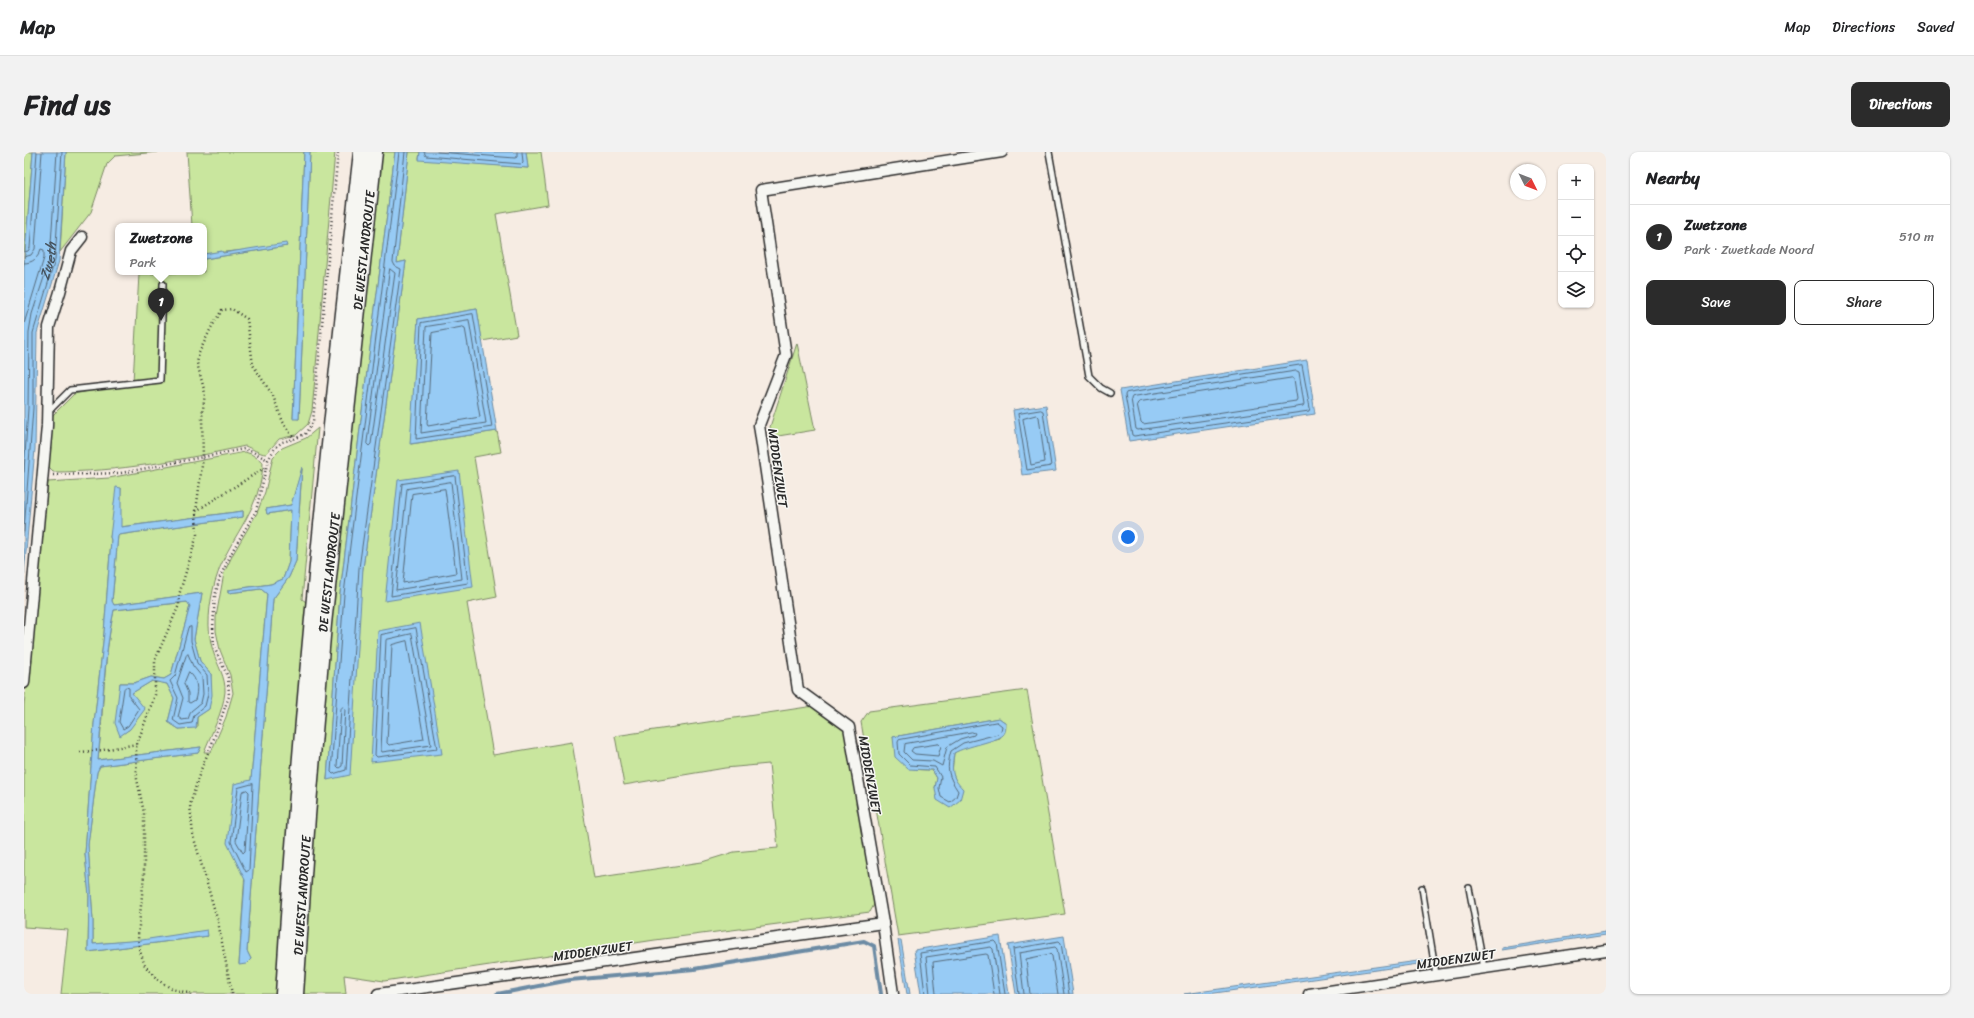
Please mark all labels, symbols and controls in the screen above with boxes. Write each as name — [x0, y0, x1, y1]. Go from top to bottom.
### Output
text: Map — [20, 11, 55, 44]
text: Map — [1784, 15, 1810, 40]
text: Directions — [1832, 15, 1895, 40]
text: Saved — [1917, 15, 1954, 40]
text: Find us — [24, 80, 111, 129]
button: Directions — [1851, 82, 1950, 127]
text: Nearby — [1646, 163, 1700, 193]
north arrow — [1510, 164, 1546, 200]
map controls — [1558, 164, 1594, 308]
button: + — [1558, 164, 1594, 200]
street label: DE WESTLANDROUTE — [346, 189, 381, 311]
button: − — [1558, 200, 1594, 236]
text: Zwetzone — [1684, 212, 1747, 238]
popup — [115, 223, 207, 275]
text: Zwetzone — [130, 225, 192, 251]
text: 1 — [1656, 225, 1662, 248]
text: 510 m — [1899, 225, 1934, 248]
button: locate — [1558, 236, 1594, 272]
text: Park · Zwetkade Noord — [1684, 238, 1814, 261]
water label: Zweth — [32, 240, 64, 283]
text: Park — [130, 251, 156, 274]
button: layers — [1558, 272, 1594, 308]
button: Save — [1646, 280, 1786, 325]
button: Share — [1794, 280, 1934, 325]
pin: 1 — [148, 288, 174, 321]
street label: MIDDENZWET — [761, 427, 795, 510]
street label: DE WESTLANDROUTE — [311, 511, 347, 633]
your location — [1118, 527, 1138, 547]
street label: MIDDENZWET — [852, 734, 888, 817]
street label: DE WESTLANDROUTE — [286, 834, 317, 956]
street label: MIDDENZWET — [552, 934, 635, 968]
street label: MIDDENZWET — [1415, 942, 1498, 976]

